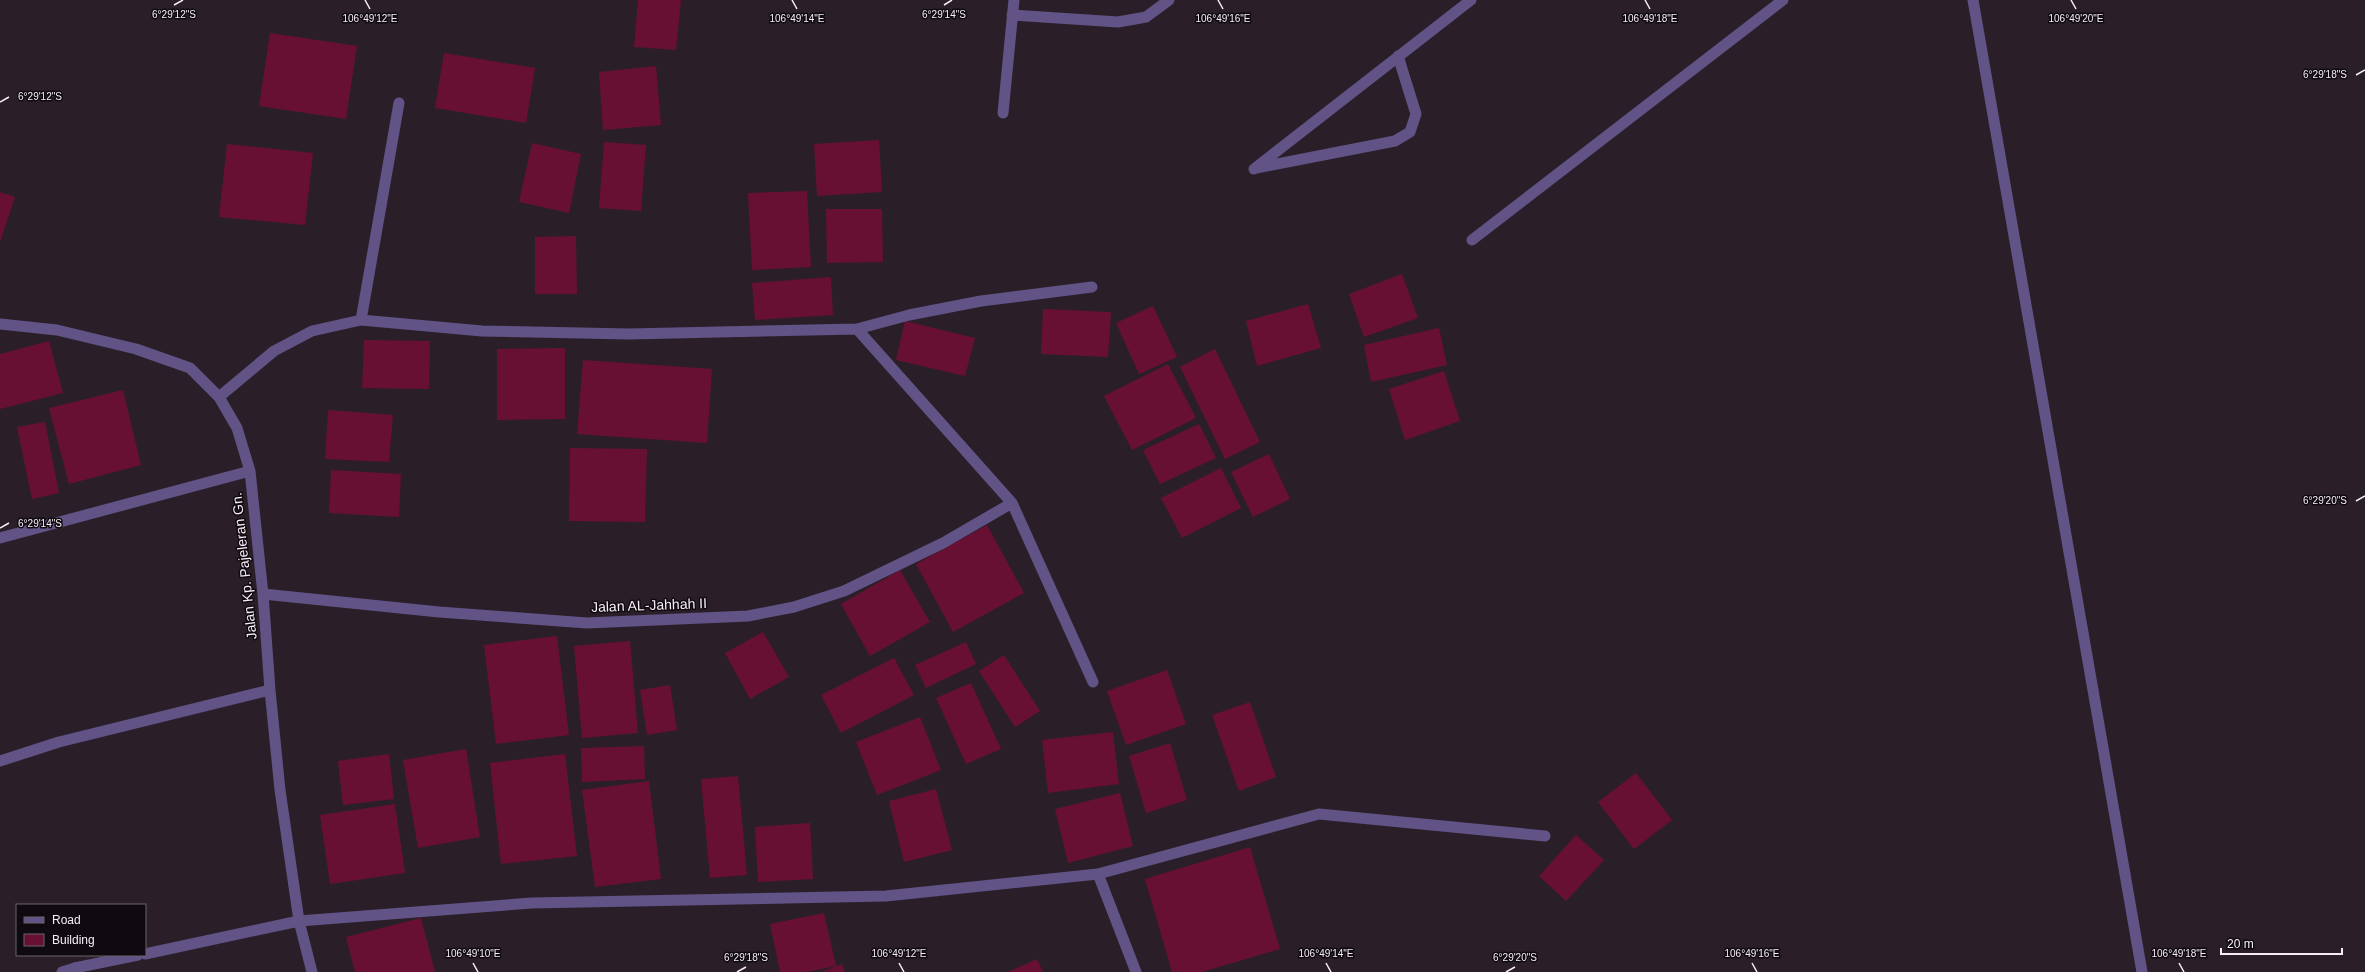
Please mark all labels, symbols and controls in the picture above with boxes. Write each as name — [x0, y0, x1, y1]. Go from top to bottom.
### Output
text: 6°29'12"S — [152, 9, 196, 20]
text: 6°29'14"S — [922, 9, 966, 20]
text: 106°49'12"E — [342, 13, 398, 24]
text: 106°49'14"E — [769, 13, 825, 24]
text: 106°49'16"E — [1195, 13, 1251, 24]
text: 106°49'18"E — [1622, 13, 1678, 24]
text: 106°49'20"E — [2048, 13, 2104, 24]
text: 6°29'18"S — [2303, 69, 2347, 80]
text: 6°29'12"S — [18, 91, 62, 102]
street label: Jalan Kp. Pajeleran Gn. — [228, 492, 260, 640]
text: 6°29'20"S — [2303, 495, 2347, 506]
text: 6°29'14"S — [18, 518, 62, 529]
street label: Jalan AL-Jahhah II — [591, 595, 707, 615]
legend — [16, 904, 146, 956]
text: Road — [52, 913, 81, 927]
scale bar — [2221, 930, 2342, 956]
text: Building — [52, 933, 95, 947]
text: 20 m — [2227, 937, 2254, 951]
text: 106°49'10"E — [445, 948, 501, 959]
text: 106°49'12"E — [871, 948, 927, 959]
text: 106°49'14"E — [1298, 948, 1354, 959]
text: 106°49'16"E — [1724, 948, 1780, 959]
text: 106°49'18"E — [2151, 948, 2207, 959]
text: 6°29'18"S — [724, 952, 768, 963]
text: 6°29'20"S — [1493, 952, 1537, 963]

